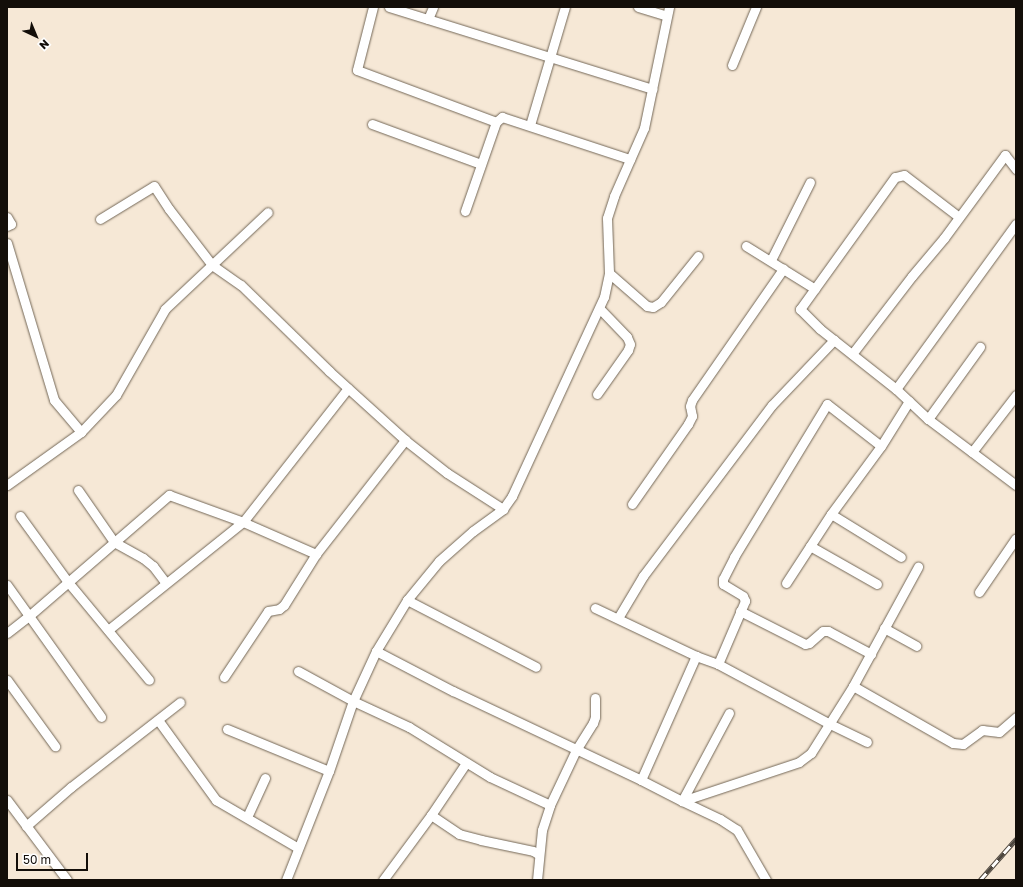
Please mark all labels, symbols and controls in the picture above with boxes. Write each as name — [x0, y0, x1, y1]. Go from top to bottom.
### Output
north arrow — [16, 16, 56, 56]
text: N — [37, 37, 52, 53]
scale bar — [18, 845, 90, 871]
text: 50 m — [23, 852, 51, 867]

